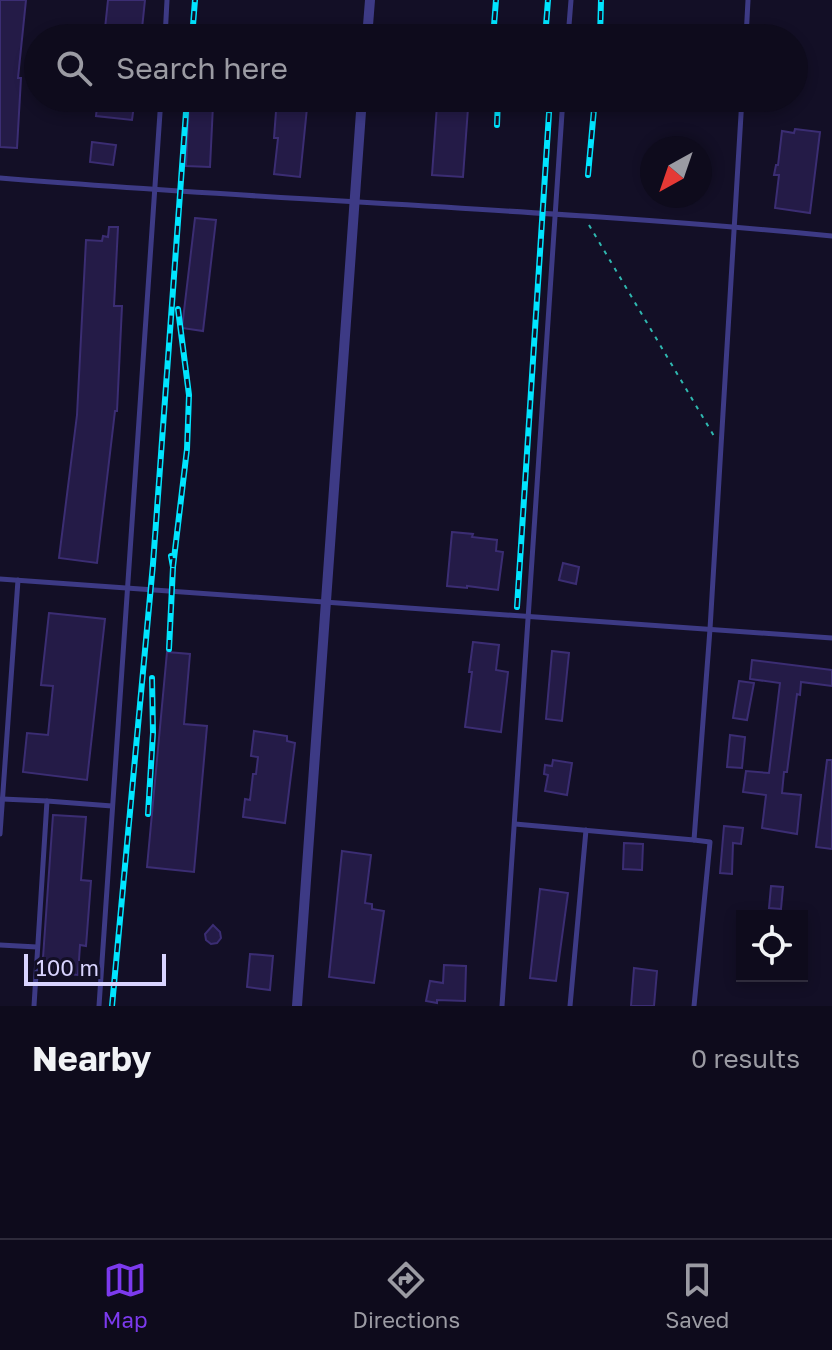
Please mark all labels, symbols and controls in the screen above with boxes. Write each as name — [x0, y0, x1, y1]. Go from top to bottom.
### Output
search box — [24, 24, 808, 112]
icon: search — [52, 46, 96, 90]
text: Search here — [116, 50, 288, 86]
north arrow — [640, 136, 712, 208]
map controls — [736, 910, 808, 982]
button: locate — [736, 910, 808, 982]
scale bar — [24, 950, 166, 986]
text: 100 m — [36, 954, 99, 981]
text: Nearby — [32, 1038, 152, 1078]
text: 0 results — [691, 1043, 800, 1074]
tab: Map — [103, 1258, 147, 1333]
tab: Directions — [353, 1258, 460, 1333]
tab: Saved — [665, 1258, 729, 1333]

